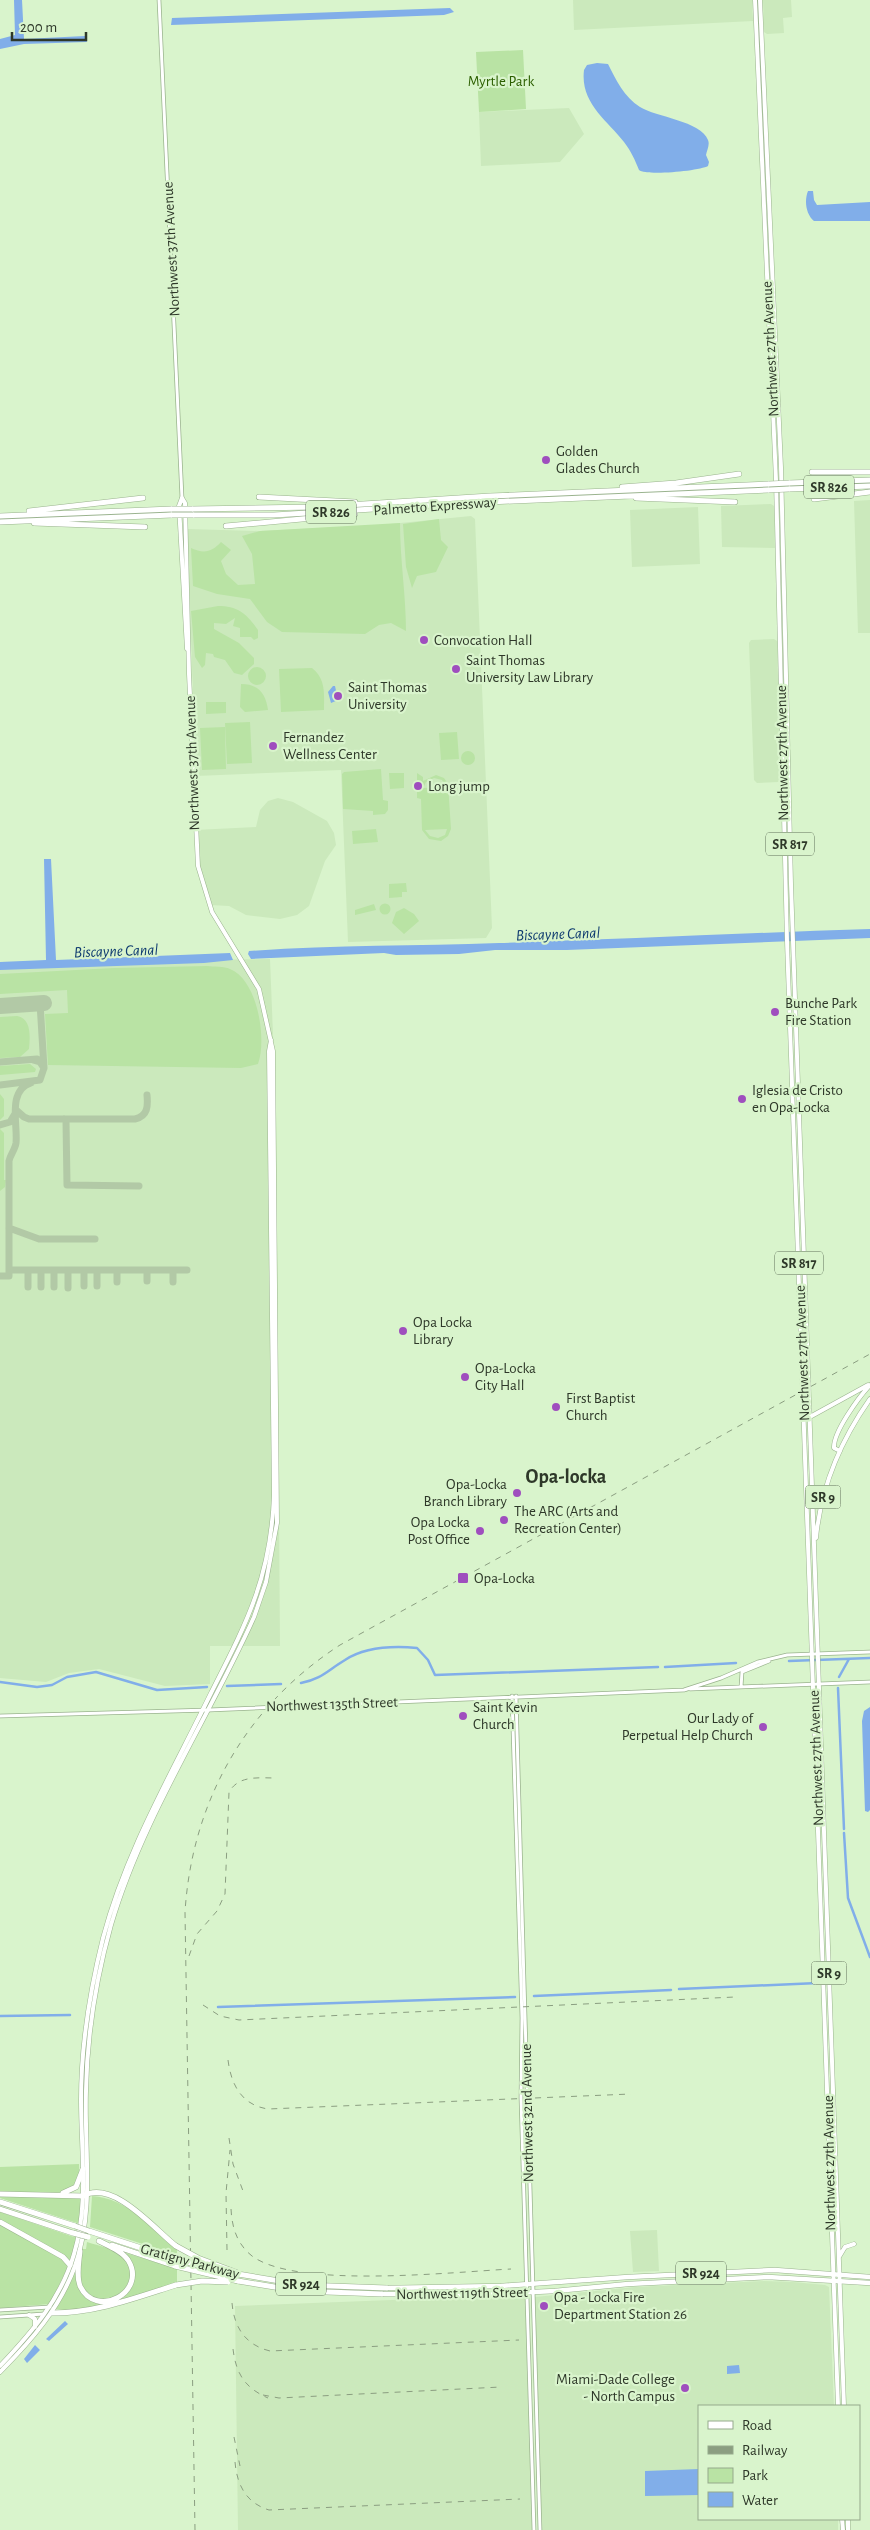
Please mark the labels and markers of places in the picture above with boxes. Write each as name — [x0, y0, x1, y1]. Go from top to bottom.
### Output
place label: Golden Glades Church — [556, 444, 640, 476]
marker: Golden Glades Church — [540, 454, 552, 466]
place label: Convocation Hall — [434, 633, 532, 648]
marker: Convocation Hall — [418, 634, 430, 646]
place label: Saint Thomas University Law Library — [466, 653, 594, 685]
marker: Saint Thomas University Law Library — [450, 663, 462, 675]
place label: Saint Thomas University — [348, 680, 427, 712]
marker: Saint Thomas University — [332, 690, 344, 702]
place label: Fernandez Wellness Center — [283, 730, 377, 762]
marker: Fernandez Wellness Center — [267, 740, 279, 752]
place label: Long jump — [428, 779, 490, 794]
marker: Long jump — [412, 780, 424, 792]
place label: Bunche Park Fire Station — [785, 996, 857, 1028]
marker: Bunche Park Fire Station — [769, 1006, 781, 1018]
place label: Iglesia de Cristo en Opa-Locka — [752, 1083, 843, 1115]
marker: Iglesia de Cristo en Opa-Locka — [736, 1093, 748, 1105]
place label: Opa Locka Library — [413, 1315, 472, 1347]
marker: Opa Locka Library — [397, 1325, 409, 1337]
place label: Opa-Locka City Hall — [475, 1361, 536, 1393]
marker: Opa-Locka City Hall — [459, 1371, 471, 1383]
place label: First Baptist Church — [566, 1391, 635, 1423]
marker: First Baptist Church — [550, 1401, 562, 1413]
place label: Opa-Locka Branch Library — [423, 1477, 508, 1509]
marker: Opa-Locka Branch Library — [511, 1487, 523, 1499]
place label: The ARC (Arts and Recreation Center) — [514, 1504, 622, 1536]
marker: The ARC (Arts and Recreation Center) — [498, 1514, 510, 1526]
place label: Opa Locka Post Office — [408, 1515, 470, 1547]
marker: Opa Locka Post Office — [474, 1525, 486, 1537]
marker: Opa-Locka — [456, 1571, 470, 1585]
place label: Opa-Locka — [474, 1571, 535, 1586]
place label: Saint Kevin Church — [473, 1700, 538, 1732]
marker: Saint Kevin Church — [457, 1710, 469, 1722]
place label: Our Lady of Perpetual Help Church — [622, 1711, 754, 1743]
marker: Our Lady of Perpetual Help Church — [757, 1721, 769, 1733]
place label: Opa - Locka Fire Department Station 26 — [554, 2290, 687, 2322]
marker: Opa - Locka Fire Department Station 26 — [538, 2300, 550, 2312]
place label: Miami-Dade College - North Campus — [556, 2372, 675, 2404]
marker: Miami-Dade College - North Campus — [679, 2382, 691, 2394]

